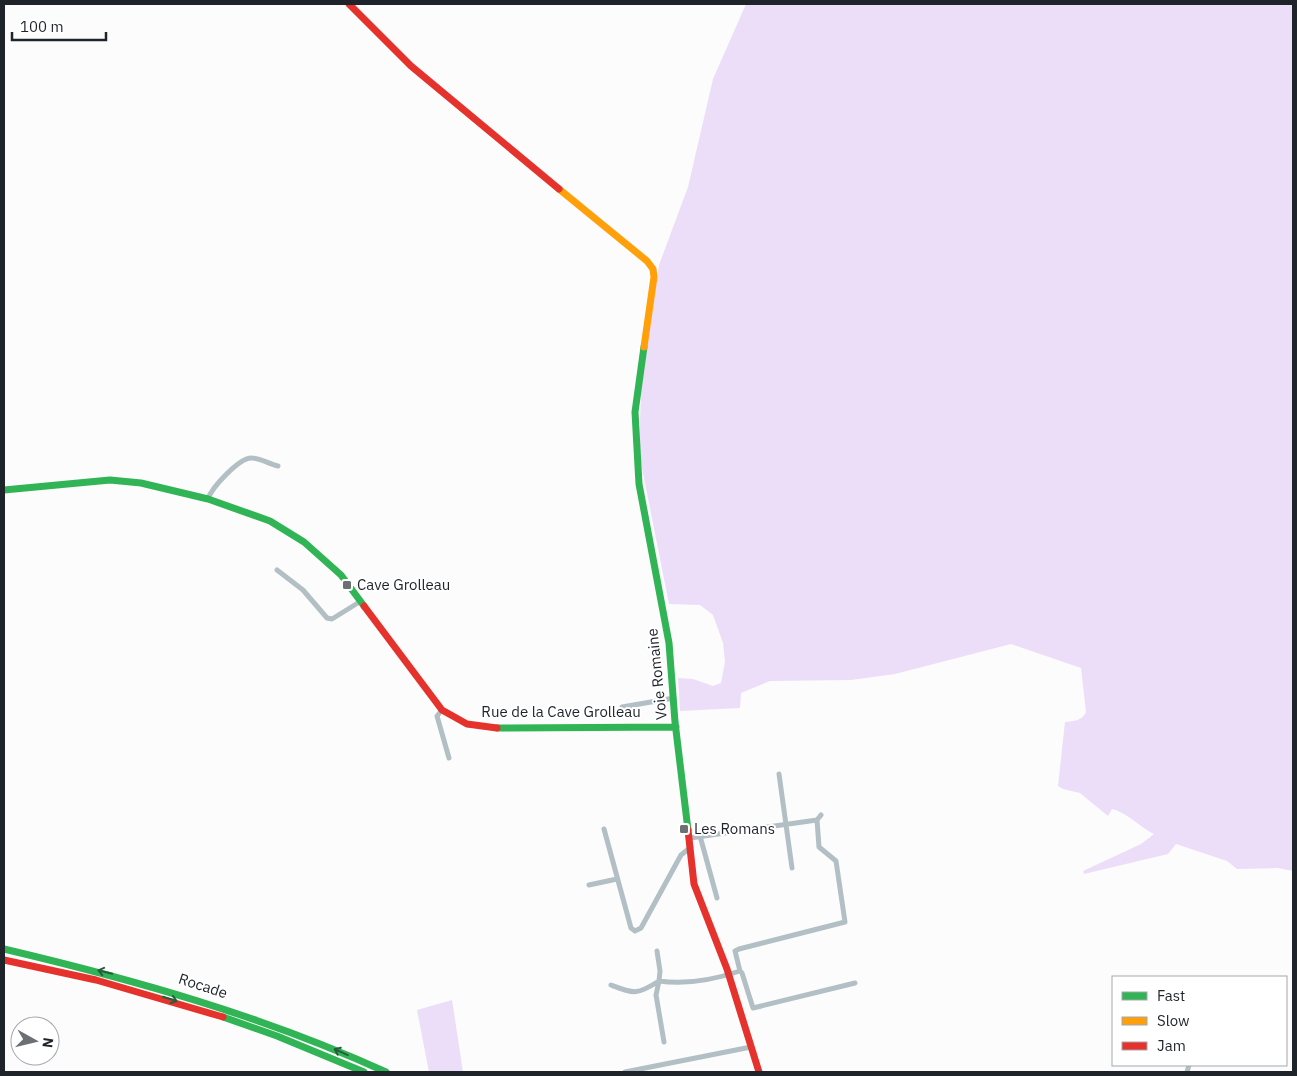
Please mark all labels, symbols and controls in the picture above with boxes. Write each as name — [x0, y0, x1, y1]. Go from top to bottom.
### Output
scale bar — [12, 10, 106, 42]
text: 100 m — [20, 17, 64, 36]
place label: Cave Grolleau — [357, 575, 450, 594]
marker: Cave Grolleau — [341, 579, 353, 591]
street label: Voie Romaine — [642, 627, 671, 721]
street label: Rue de la Cave Grolleau — [481, 702, 641, 721]
place label: Les Romans — [694, 819, 775, 838]
marker: Les Romans — [678, 823, 690, 835]
one-way arrow — [98, 967, 114, 976]
street label: Rocade — [176, 969, 230, 1002]
legend — [1112, 976, 1287, 1066]
text: Fast — [1157, 986, 1185, 1005]
one-way arrow — [162, 995, 178, 1005]
text: Slow — [1157, 1011, 1190, 1030]
north arrow — [10, 1016, 60, 1066]
text: Jam — [1157, 1036, 1186, 1055]
text: N — [38, 1037, 57, 1049]
one-way arrow — [334, 1047, 349, 1057]

